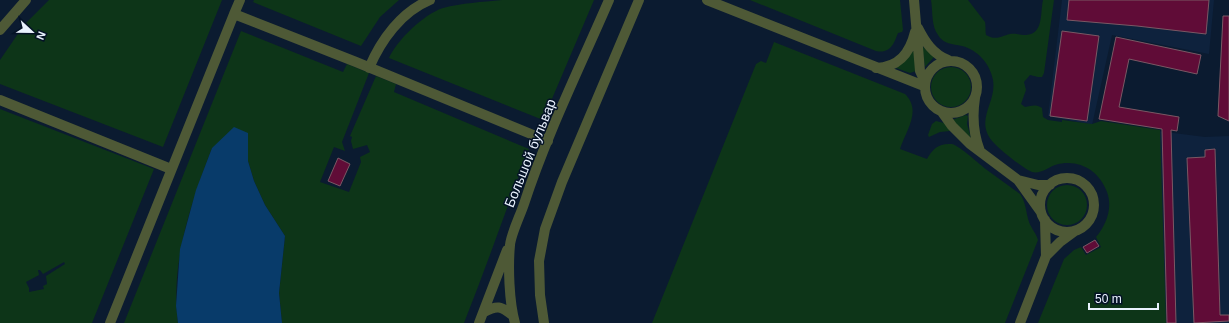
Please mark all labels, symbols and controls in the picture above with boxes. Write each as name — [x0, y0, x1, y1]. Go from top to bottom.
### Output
north arrow — [12, 12, 52, 52]
text: N — [34, 30, 48, 42]
street label: Большой бульвар — [501, 96, 559, 210]
scale bar — [1089, 285, 1158, 311]
text: 50 m — [1095, 292, 1122, 306]

